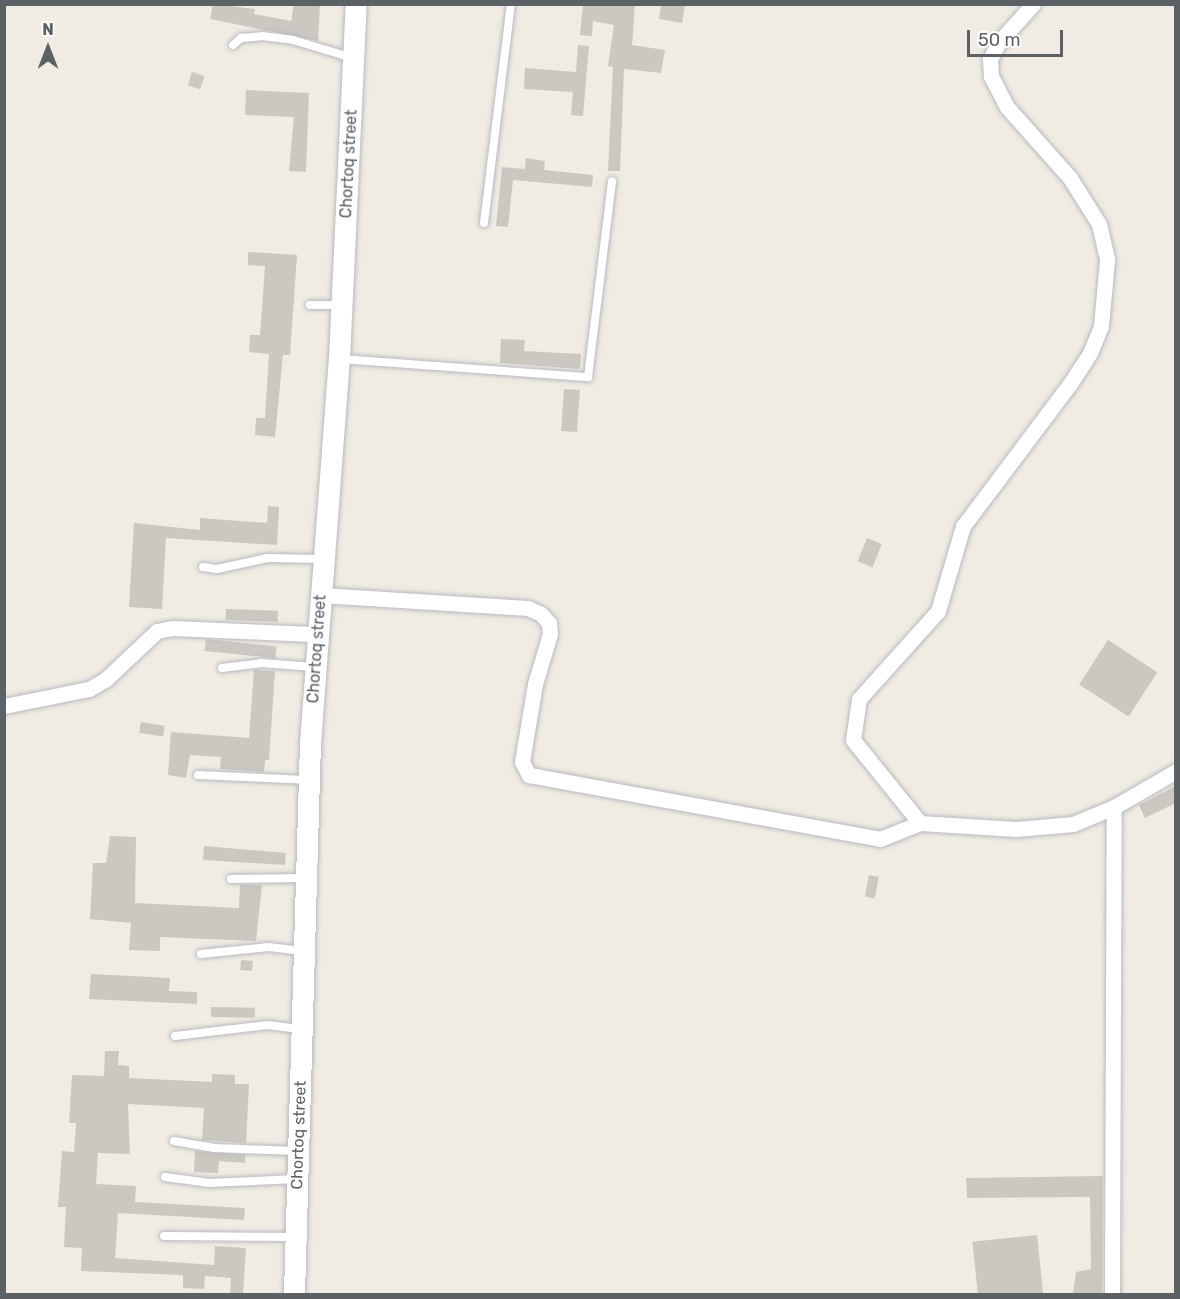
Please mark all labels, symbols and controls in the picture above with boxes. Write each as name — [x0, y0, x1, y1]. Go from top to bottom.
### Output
north arrow — [18, 18, 78, 78]
scale bar — [970, 18, 1066, 56]
text: N — [42, 20, 54, 39]
text: 50 m — [978, 29, 1021, 51]
street label: Chortoq street — [337, 109, 361, 219]
street label: Chortoq street — [304, 594, 330, 704]
street label: Chortoq street — [288, 1080, 310, 1190]

